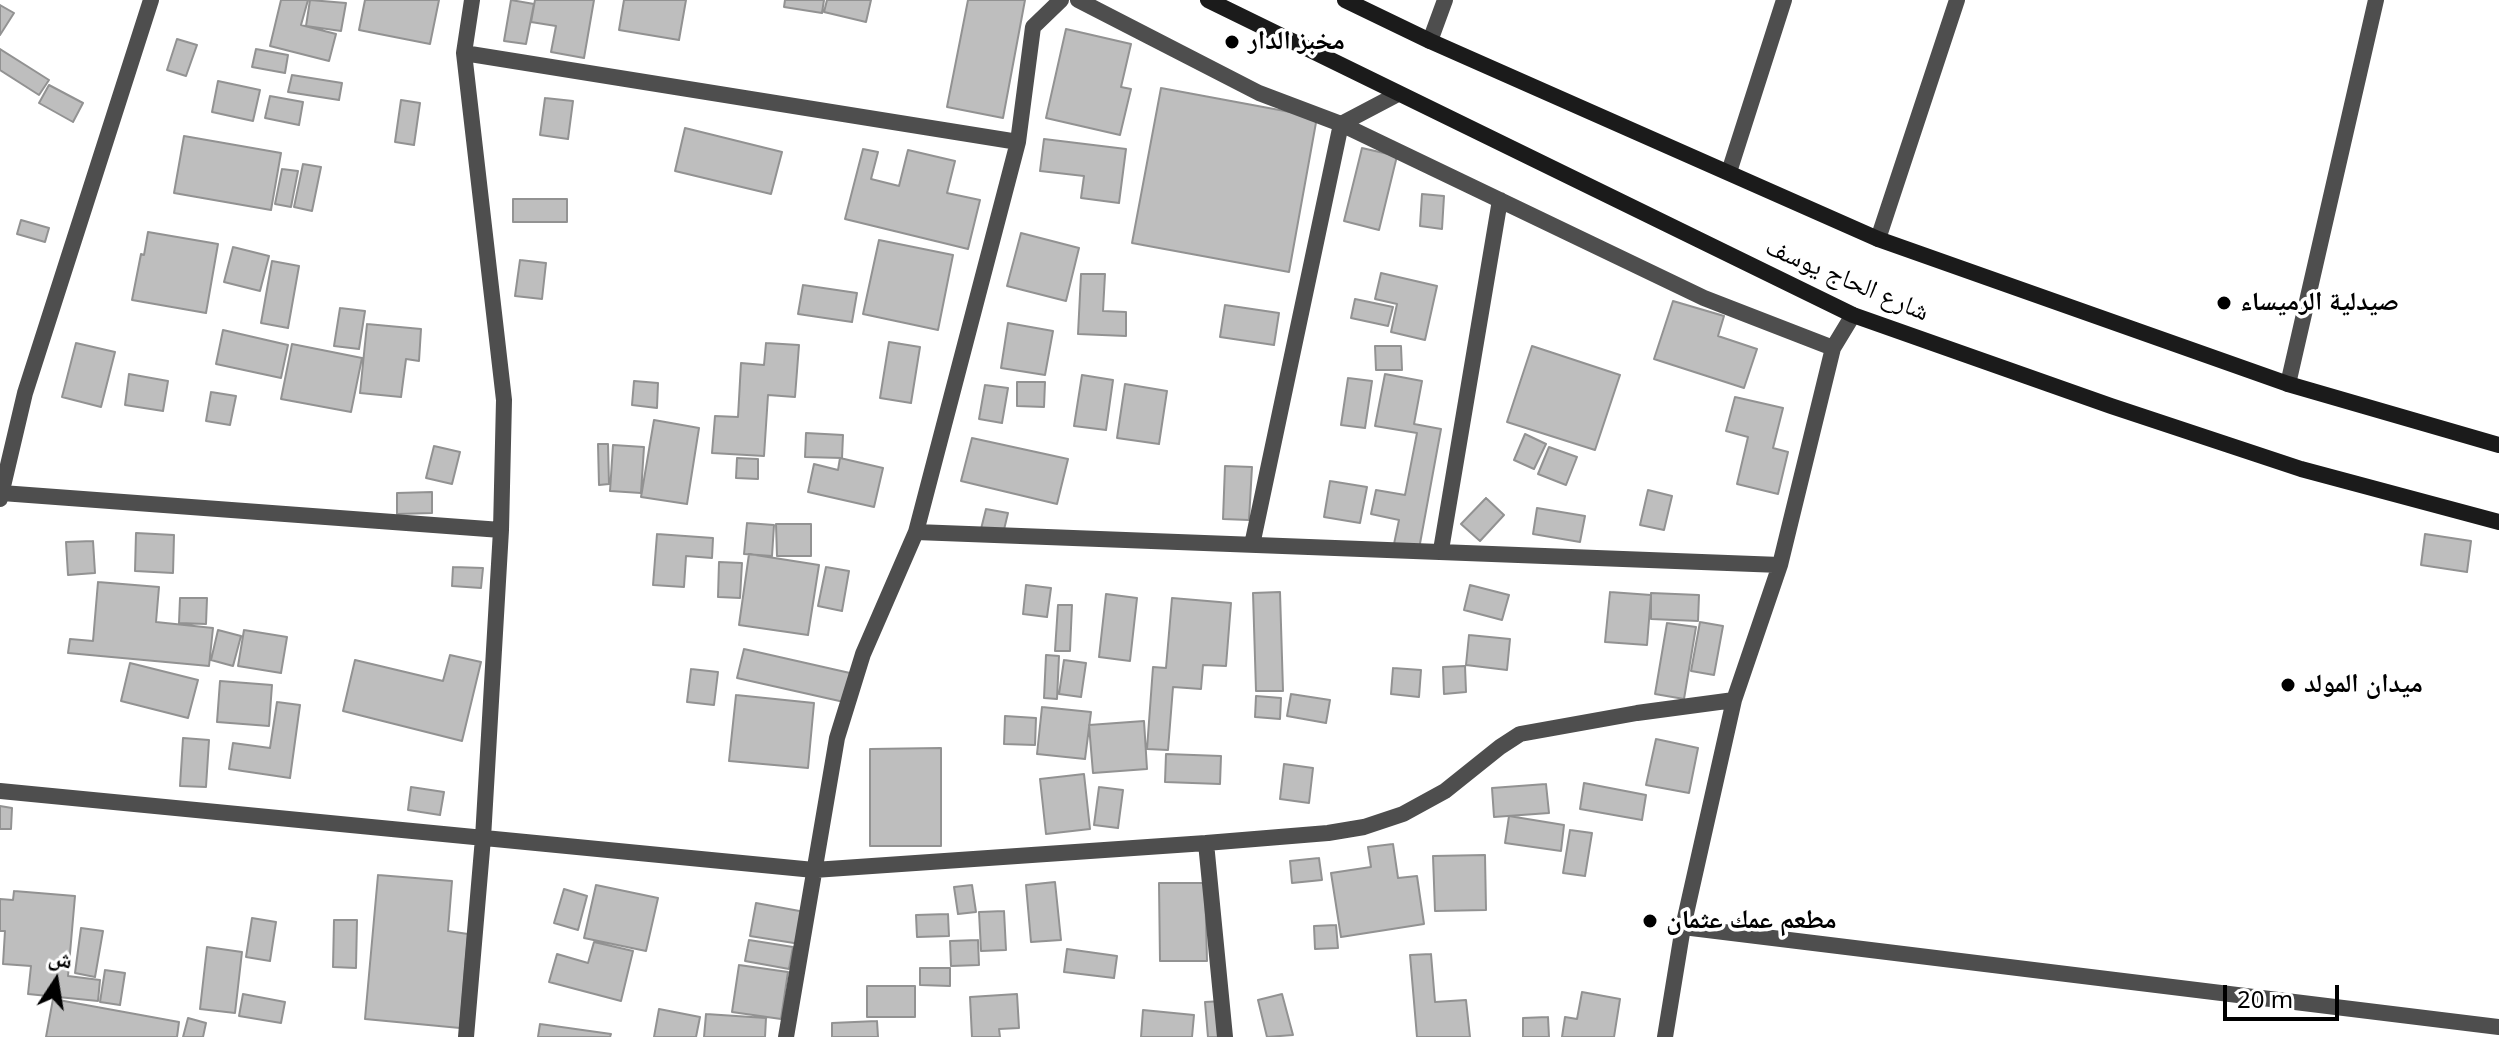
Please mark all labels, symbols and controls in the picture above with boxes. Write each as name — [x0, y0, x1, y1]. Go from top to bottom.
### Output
place label: مخبز الدار — [1248, 26, 1345, 58]
marker: مخبز الدار — [1223, 33, 1241, 51]
street label: شارع الحاج يوسف — [1761, 232, 1933, 328]
place label: صيدلية الرميساء — [2240, 287, 2399, 319]
marker: صيدلية الرميساء — [2215, 294, 2233, 312]
place label: ميدان المولد — [2304, 669, 2423, 701]
marker: ميدان المولد — [2279, 676, 2297, 694]
place label: مطعم عمك عثمان — [1666, 905, 1837, 937]
marker: مطعم عمك عثمان — [1641, 912, 1659, 930]
text: ش — [46, 940, 76, 975]
north arrow — [16, 941, 96, 1021]
scale bar — [2227, 969, 2343, 1019]
text: 20 m — [2237, 982, 2293, 1015]

